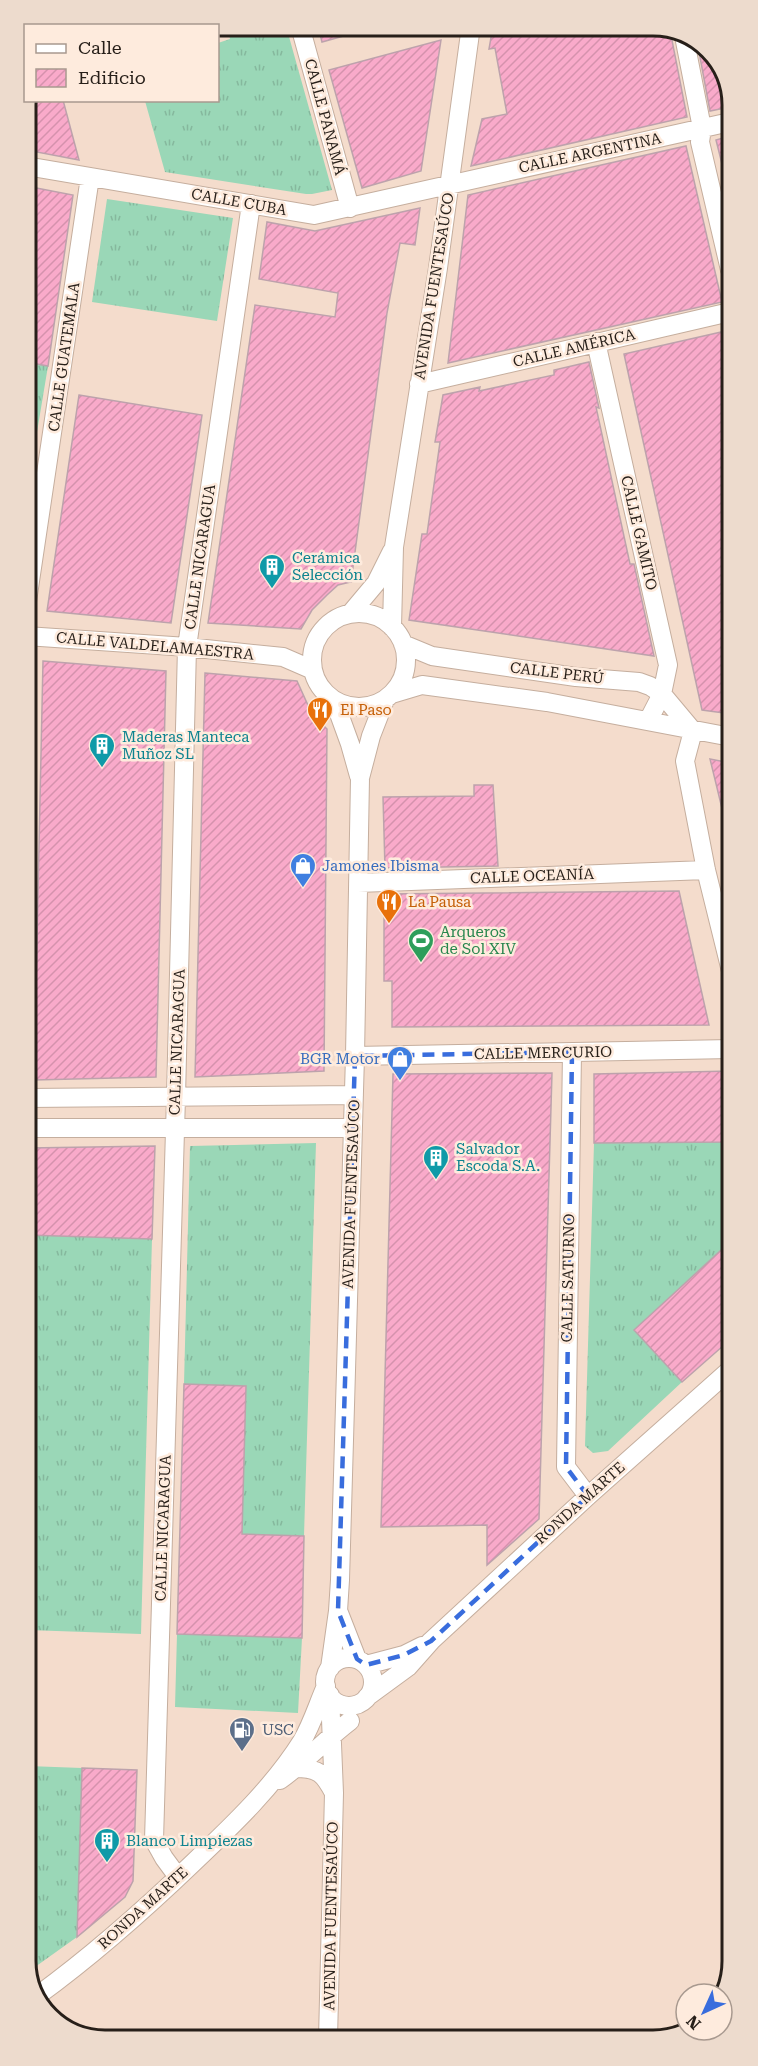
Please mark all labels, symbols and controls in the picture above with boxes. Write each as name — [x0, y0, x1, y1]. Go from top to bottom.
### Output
legend — [24, 24, 219, 102]
text: Calle — [78, 37, 122, 58]
street label: CALLE PANAMÁ — [301, 57, 349, 178]
text: Edificio — [78, 67, 146, 88]
street label: CALLE ARGENTINA — [517, 129, 663, 177]
street label: CALLE CUBA — [190, 185, 289, 219]
street label: AVENIDA FUENTESAÚCO — [409, 191, 458, 381]
street label: CALLE GUATEMALA — [45, 281, 83, 433]
street label: CALLE AMÉRICA — [511, 325, 637, 371]
street label: CALLE GAMITO — [617, 474, 661, 592]
street label: CALLE NICARAGUA — [181, 483, 219, 631]
place label: Cerámica Selección — [292, 549, 363, 584]
building icon: Cerámica Selección — [257, 552, 287, 590]
street label: CALLE VALDELAMAESTRA — [55, 628, 255, 664]
street label: CALLE PERÚ — [509, 657, 605, 688]
restaurant icon: El Paso — [305, 695, 335, 733]
place label: El Paso — [340, 701, 392, 719]
place label: Maderas Manteca Muñoz SL — [122, 728, 249, 763]
building icon: Maderas Manteca Muñoz SL — [87, 731, 117, 769]
shop icon: Jamones Ibisma — [288, 851, 318, 889]
place label: Jamones Ibisma — [322, 857, 439, 875]
street label: CALLE OCEANÍA — [470, 865, 595, 887]
restaurant icon: La Pausa — [374, 887, 404, 925]
place label: La Pausa — [408, 893, 471, 911]
place label: Arqueros de Sol XIV — [440, 923, 517, 958]
sports icon: Arqueros de Sol XIV — [406, 926, 436, 964]
street label: CALLE NICARAGUA — [165, 968, 189, 1116]
street label: CALLE MERCURIO — [474, 1043, 612, 1063]
shop icon: BGR Motor — [385, 1044, 415, 1082]
place label: BGR Motor — [300, 1050, 380, 1068]
street label: AVENIDA FUENTESAÚCO — [338, 1099, 363, 1289]
place label: Salvador Escoda S.A. — [456, 1140, 540, 1175]
building icon: Salvador Escoda S.A. — [421, 1143, 451, 1181]
street label: CALLE SATURNO — [558, 1213, 578, 1343]
street label: CALLE NICARAGUA — [151, 1454, 175, 1602]
street label: RONDA MARTE — [531, 1458, 629, 1548]
fuel station icon: USC — [227, 1715, 257, 1753]
place label: USC — [262, 1721, 294, 1739]
street label: AVENIDA FUENTESAÚCO — [319, 1821, 342, 2011]
building icon: Blanco Limpiezas — [92, 1826, 122, 1864]
place label: Blanco Limpiezas — [126, 1832, 253, 1850]
street label: RONDA MARTE — [94, 1863, 192, 1953]
north arrow — [674, 1982, 734, 2042]
text: N — [683, 2011, 705, 2033]

